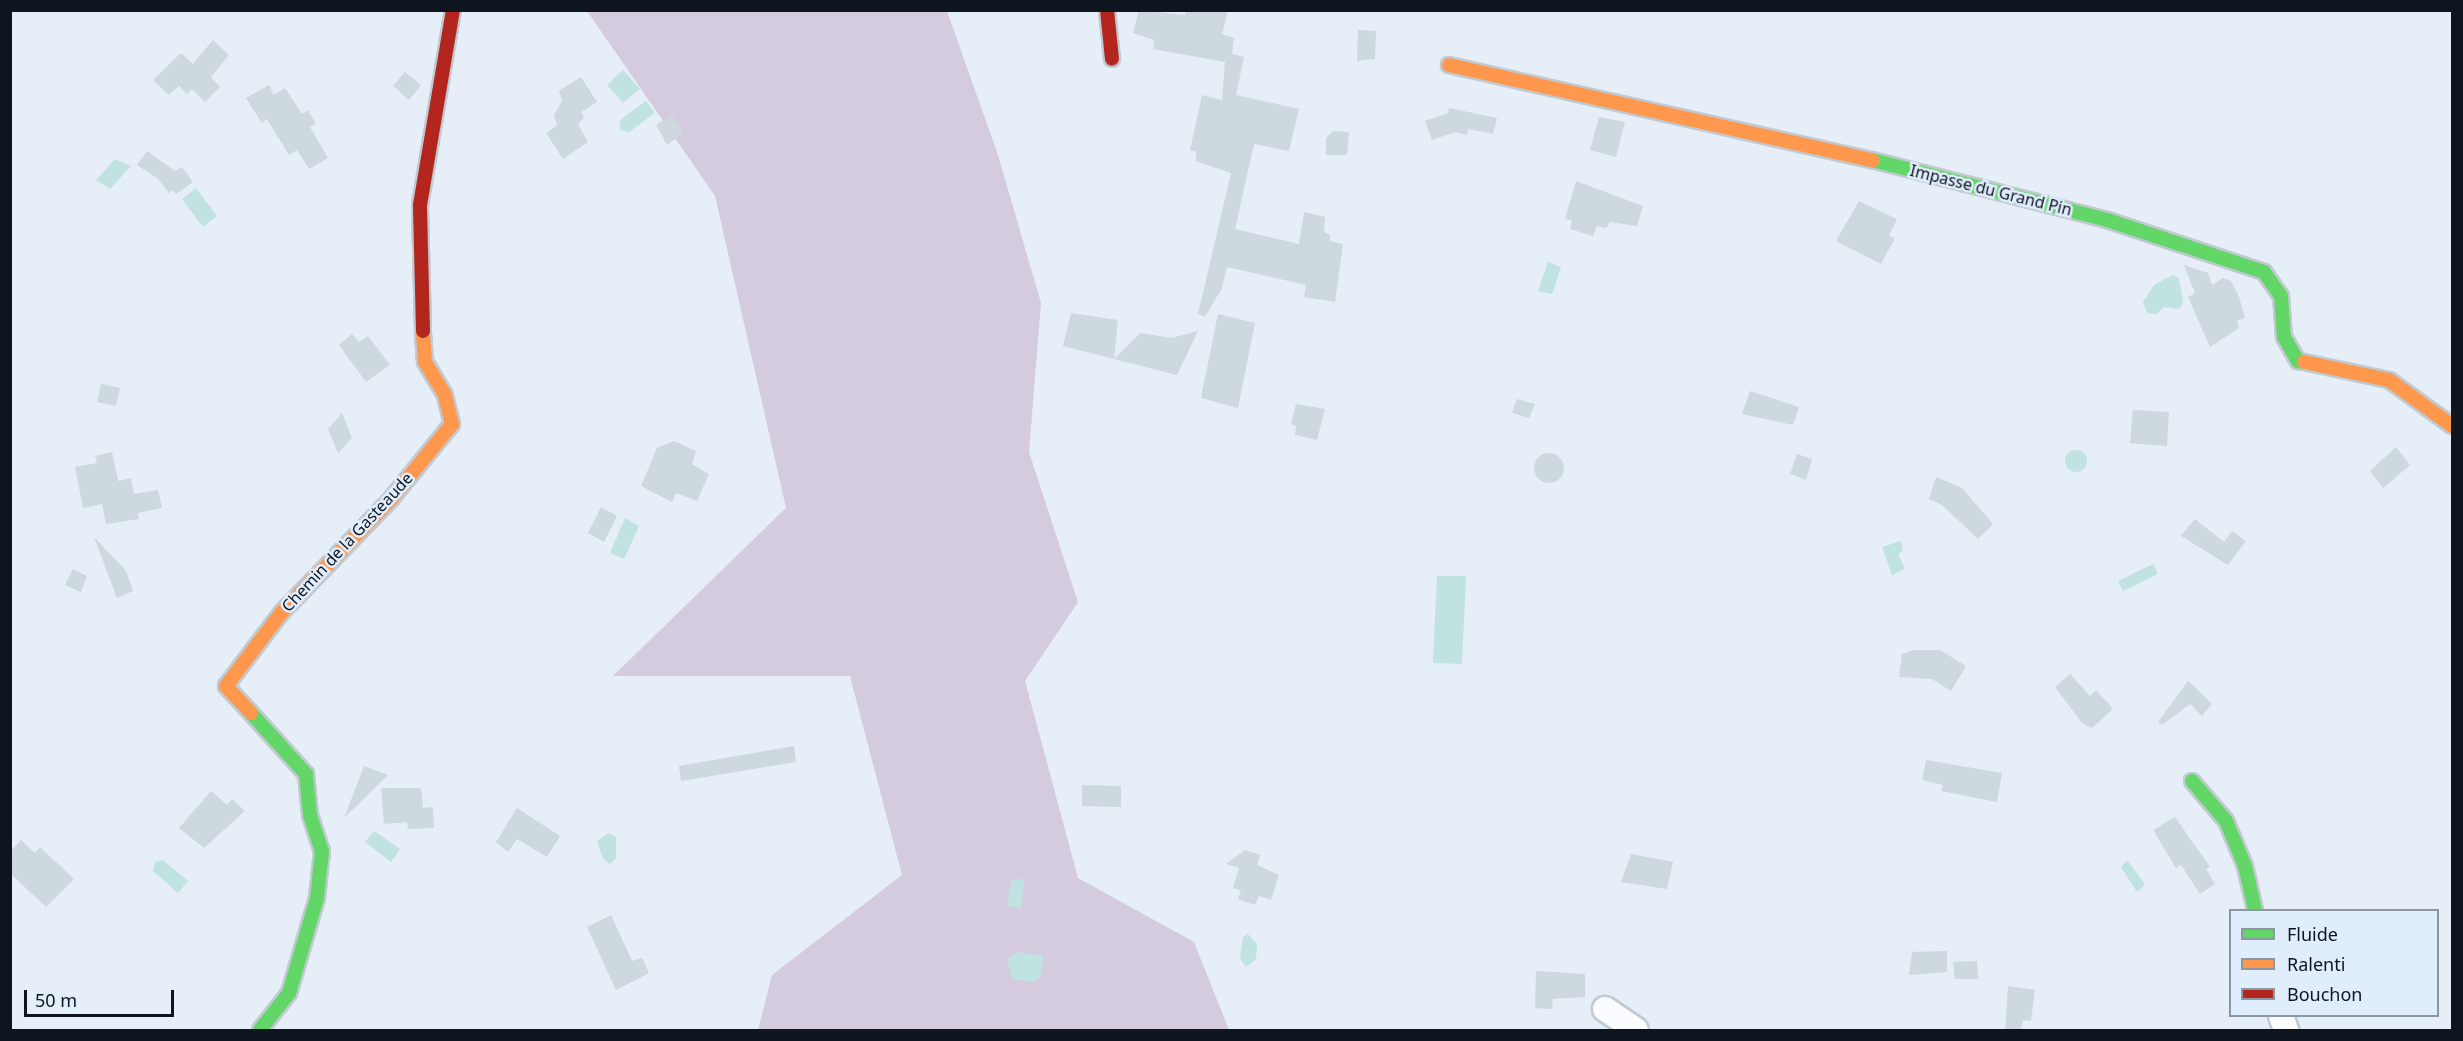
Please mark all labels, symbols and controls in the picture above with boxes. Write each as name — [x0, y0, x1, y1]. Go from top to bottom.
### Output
street label: Impasse du Grand Pin — [1908, 161, 2074, 219]
street label: Chemin de la Gasteaude — [277, 468, 417, 616]
legend — [2229, 909, 2439, 1017]
text: Fluide — [2287, 922, 2338, 946]
text: Ralenti — [2287, 952, 2345, 976]
scale bar — [27, 978, 177, 1016]
text: Bouchon — [2287, 982, 2363, 1006]
text: 50 m — [35, 988, 77, 1012]

